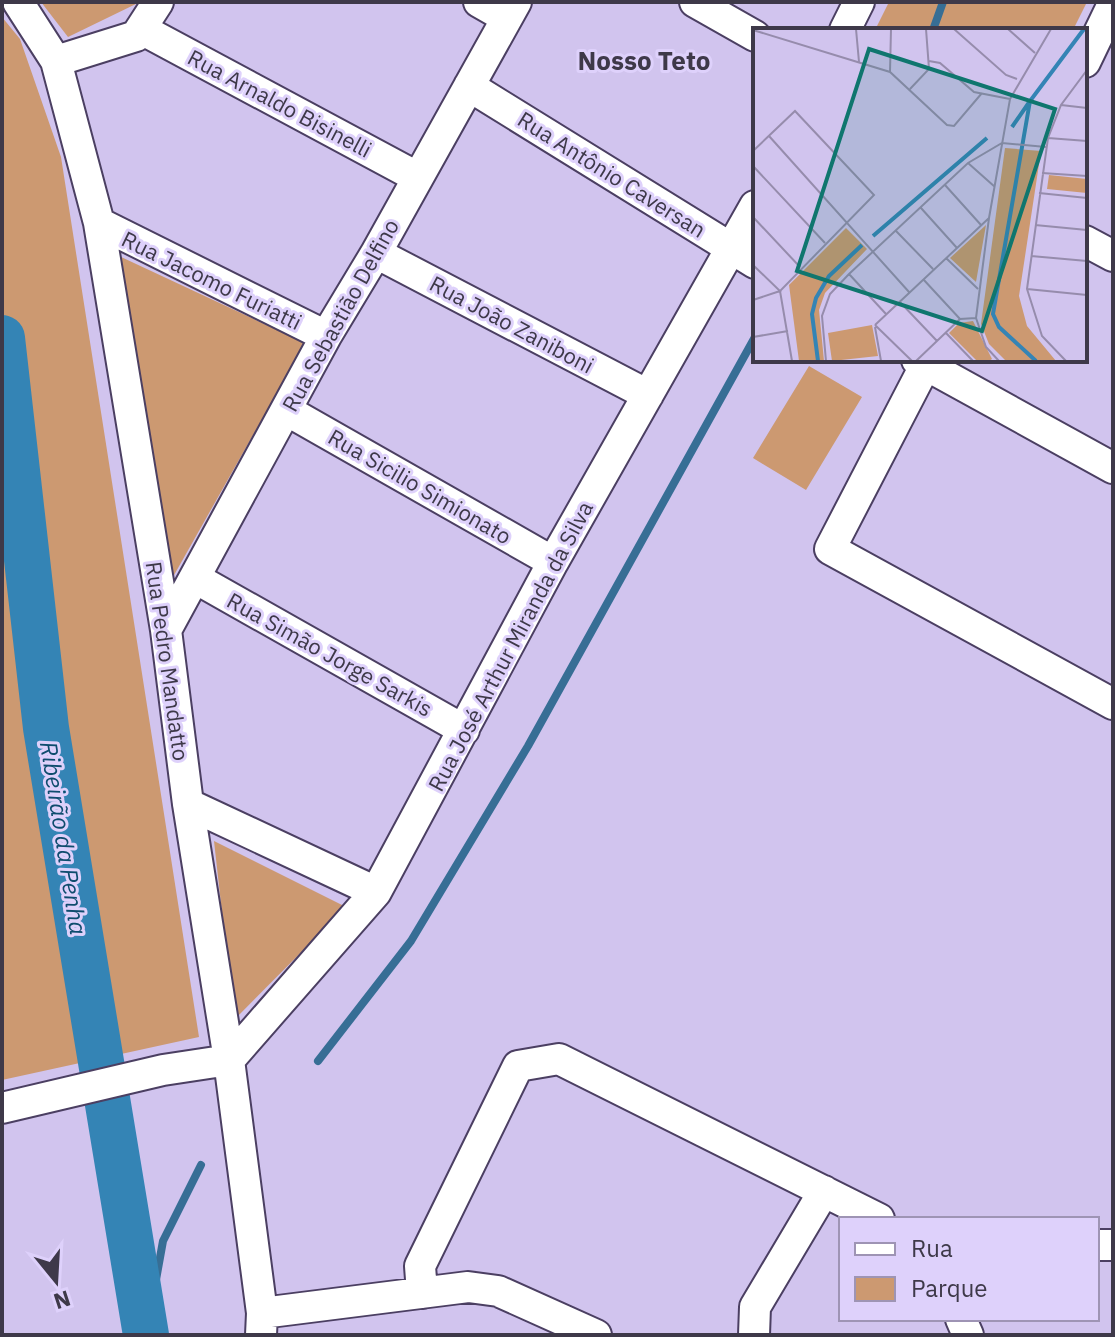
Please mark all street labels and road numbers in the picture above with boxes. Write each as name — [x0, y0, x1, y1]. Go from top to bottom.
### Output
street label: Rua Arnaldo Bisinelli — [183, 42, 377, 164]
street label: Rua Antônio Caversan — [512, 104, 712, 244]
street label: Rua Sebastião Delfino — [275, 213, 405, 417]
street label: Rua Jacomo Furiatti — [117, 224, 307, 336]
street label: Rua João Zaniboni — [425, 268, 599, 380]
street label: Rua Sicilio Simionato — [323, 422, 517, 550]
street label: Rua José Arthur Miranda da Silva — [421, 496, 599, 796]
street label: Rua Pedro Mandatto — [140, 560, 196, 762]
street label: Rua Simão Jorge Sarkis — [222, 585, 438, 723]

